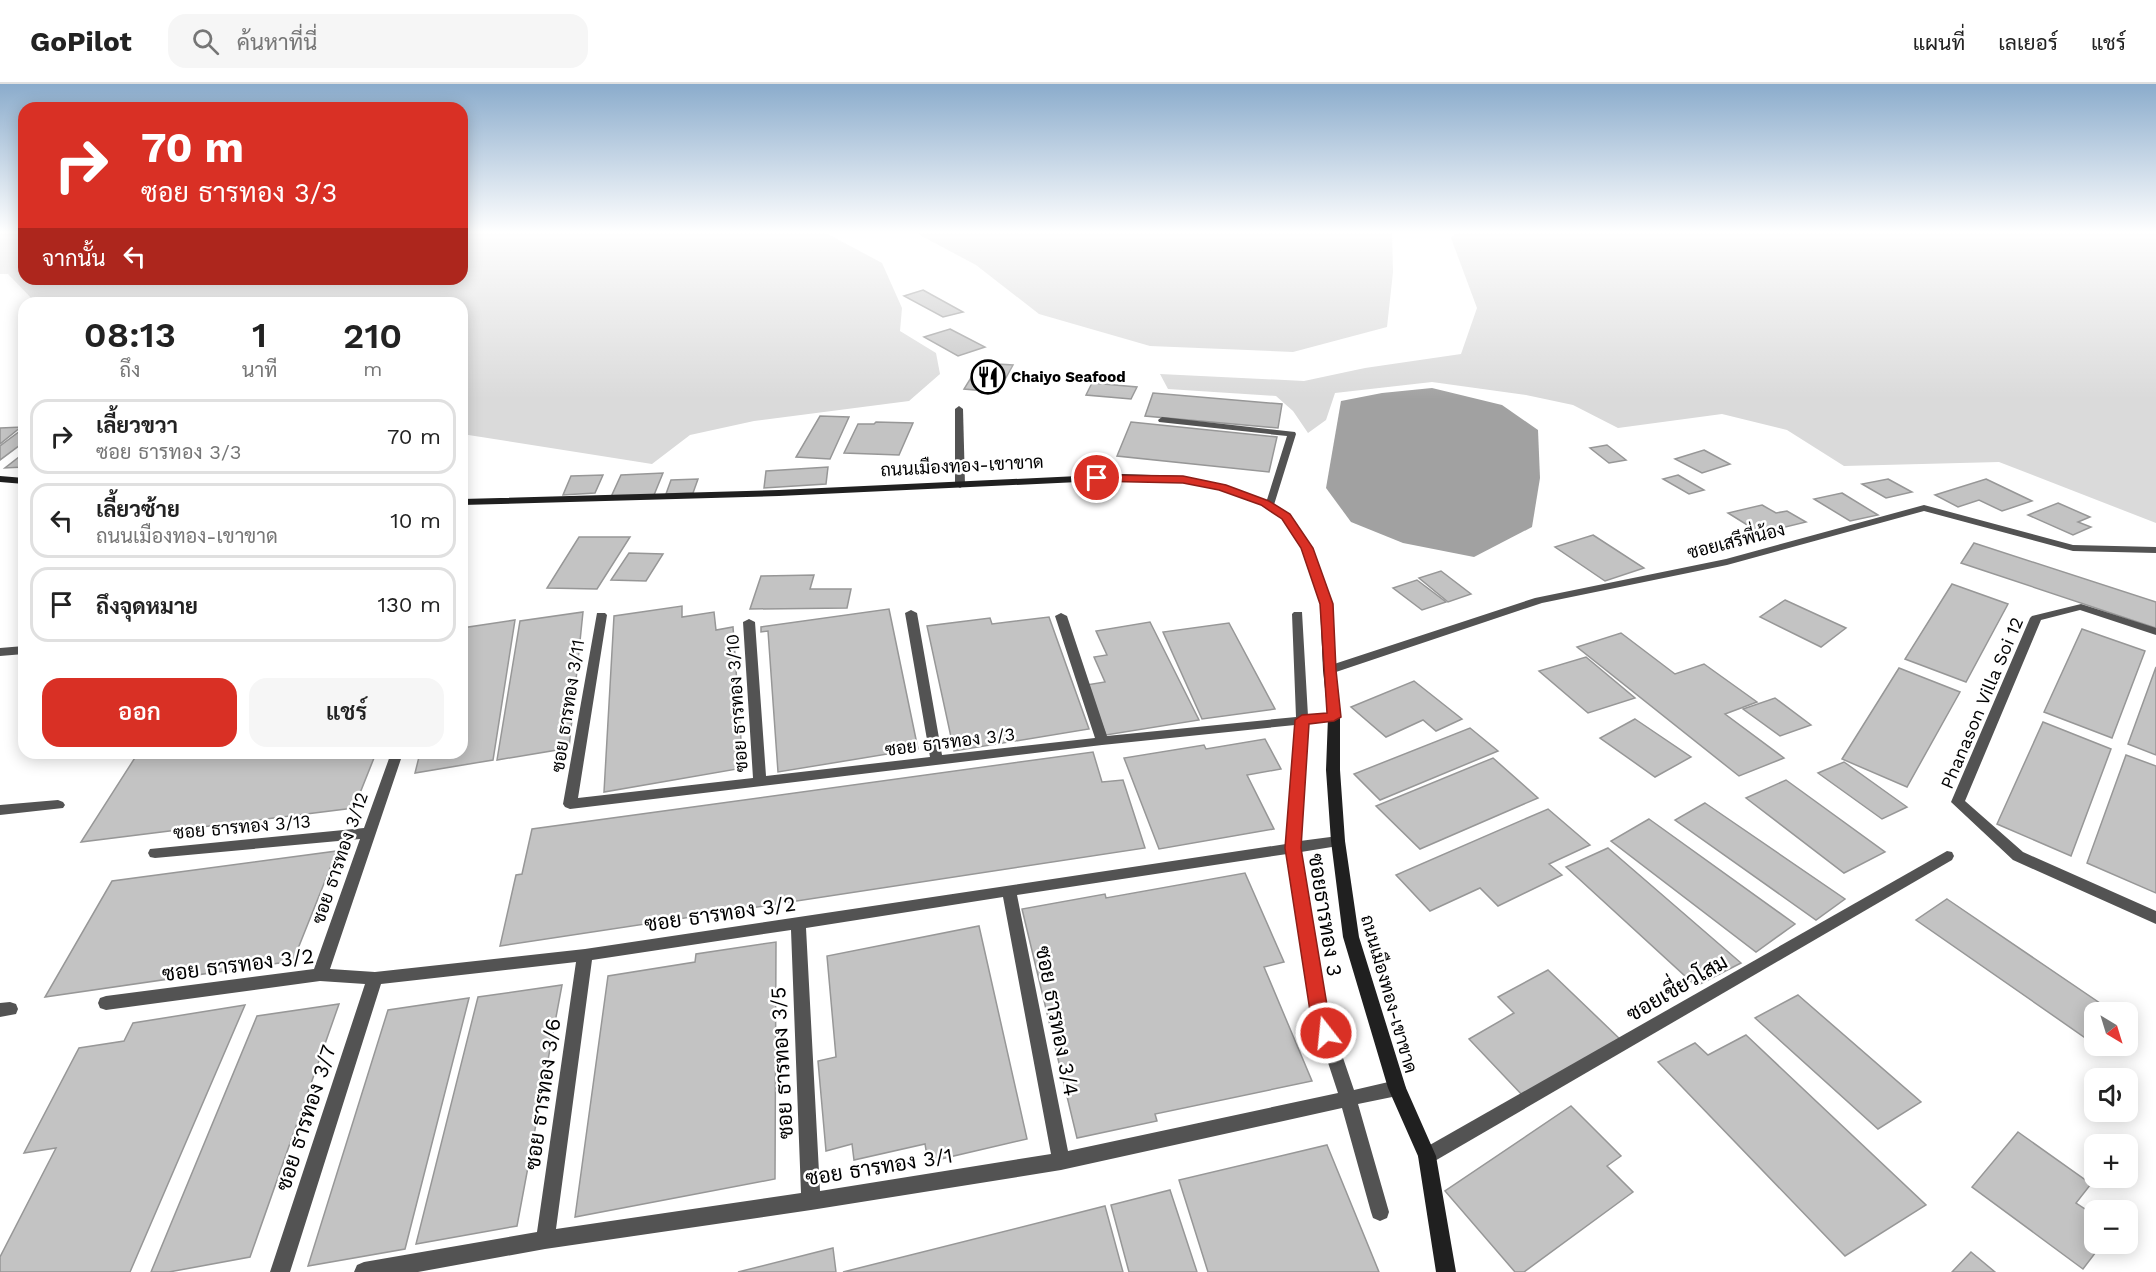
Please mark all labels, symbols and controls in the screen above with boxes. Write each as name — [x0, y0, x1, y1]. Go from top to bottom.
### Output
search box — [168, 14, 588, 68]
text: GoPilot — [30, 25, 132, 58]
icon: search — [189, 25, 222, 58]
text: ค้นหาที่นี่ — [237, 30, 317, 55]
text: แผนที่ — [1913, 30, 1965, 55]
text: เลเยอร์ — [1998, 30, 2058, 55]
text: แชร์ — [2091, 30, 2126, 55]
text: 70 m — [141, 123, 244, 172]
icon: right — [42, 126, 120, 204]
text: ซอย ธารทอง 3/3 — [141, 177, 337, 209]
icon: left — [118, 240, 151, 273]
text: จากนั้น — [42, 246, 106, 271]
text: 08:13 — [84, 314, 176, 356]
text: 1 — [252, 314, 267, 356]
text: 210 — [343, 315, 402, 357]
text: m — [363, 357, 382, 381]
text: ถึง — [120, 358, 140, 382]
text: นาที — [242, 358, 277, 382]
restaurant icon: Chaiyo Seafood — [970, 359, 1006, 395]
place label: Chaiyo Seafood — [1011, 368, 1126, 386]
text: เลี้ยวขวา — [96, 413, 178, 438]
icon: right — [45, 420, 78, 453]
text: 70 m — [387, 424, 441, 449]
text: ซอย ธารทอง 3/3 — [96, 440, 241, 464]
street label: ถนนเมืองทอง-เขาขาด — [880, 450, 1044, 480]
pin — [1071, 452, 1122, 503]
icon: arrive — [1080, 461, 1113, 494]
text: เลี้ยวซ้าย — [96, 497, 180, 522]
icon: left — [45, 504, 78, 537]
text: 10 m — [390, 508, 441, 533]
street label: ซอยเสรีพี่น้อง — [1684, 513, 1787, 563]
text: ถนนเมืองทอง-เขาขาด — [96, 524, 278, 548]
icon: arrive — [45, 588, 78, 621]
text: 130 m — [377, 592, 441, 617]
text: ถึงจุดหมาย — [96, 594, 198, 619]
street label: Phanason Villa Soi 12 — [1936, 614, 2027, 792]
street label: ซอย ธารทอง 3/10 — [721, 633, 752, 773]
street label: ซอย ธารทอง 3/11 — [547, 638, 588, 774]
button: ออก — [42, 678, 237, 747]
button: แชร์ — [249, 678, 444, 747]
street label: ซอย ธารทอง 3/3 — [884, 723, 1016, 760]
street label: ซอย ธารทอง 3/12 — [307, 789, 372, 926]
street label: ซอย ธารทอง 3/13 — [172, 810, 312, 843]
street label: ซอยธารทอง 3 — [1303, 852, 1348, 978]
street label: ซอย ธารทอง 3/2 — [643, 891, 797, 937]
street label: ถนนเมืองทอง-เขาขาด — [1357, 912, 1423, 1075]
street label: ซอย ธารทอง 3/2 — [161, 943, 315, 986]
street label: ซอยเชี่ยวโสม — [1618, 943, 1732, 1026]
street label: ซอย ธารทอง 3/4 — [1031, 944, 1084, 1098]
street label: ซอย ธารทอง 3/5 — [765, 986, 798, 1140]
position arrow — [1294, 1001, 1358, 1065]
north arrow — [2084, 1002, 2138, 1056]
map controls — [2084, 1002, 2138, 1254]
street label: ซอย ธารทอง 3/6 — [519, 1017, 566, 1171]
street label: ซอย ธารทอง 3/7 — [270, 1041, 341, 1194]
button: sound — [2084, 1068, 2138, 1122]
button: + — [2084, 1134, 2138, 1188]
street label: ซอย ธารทอง 3/1 — [804, 1143, 954, 1190]
button: − — [2084, 1200, 2138, 1254]

